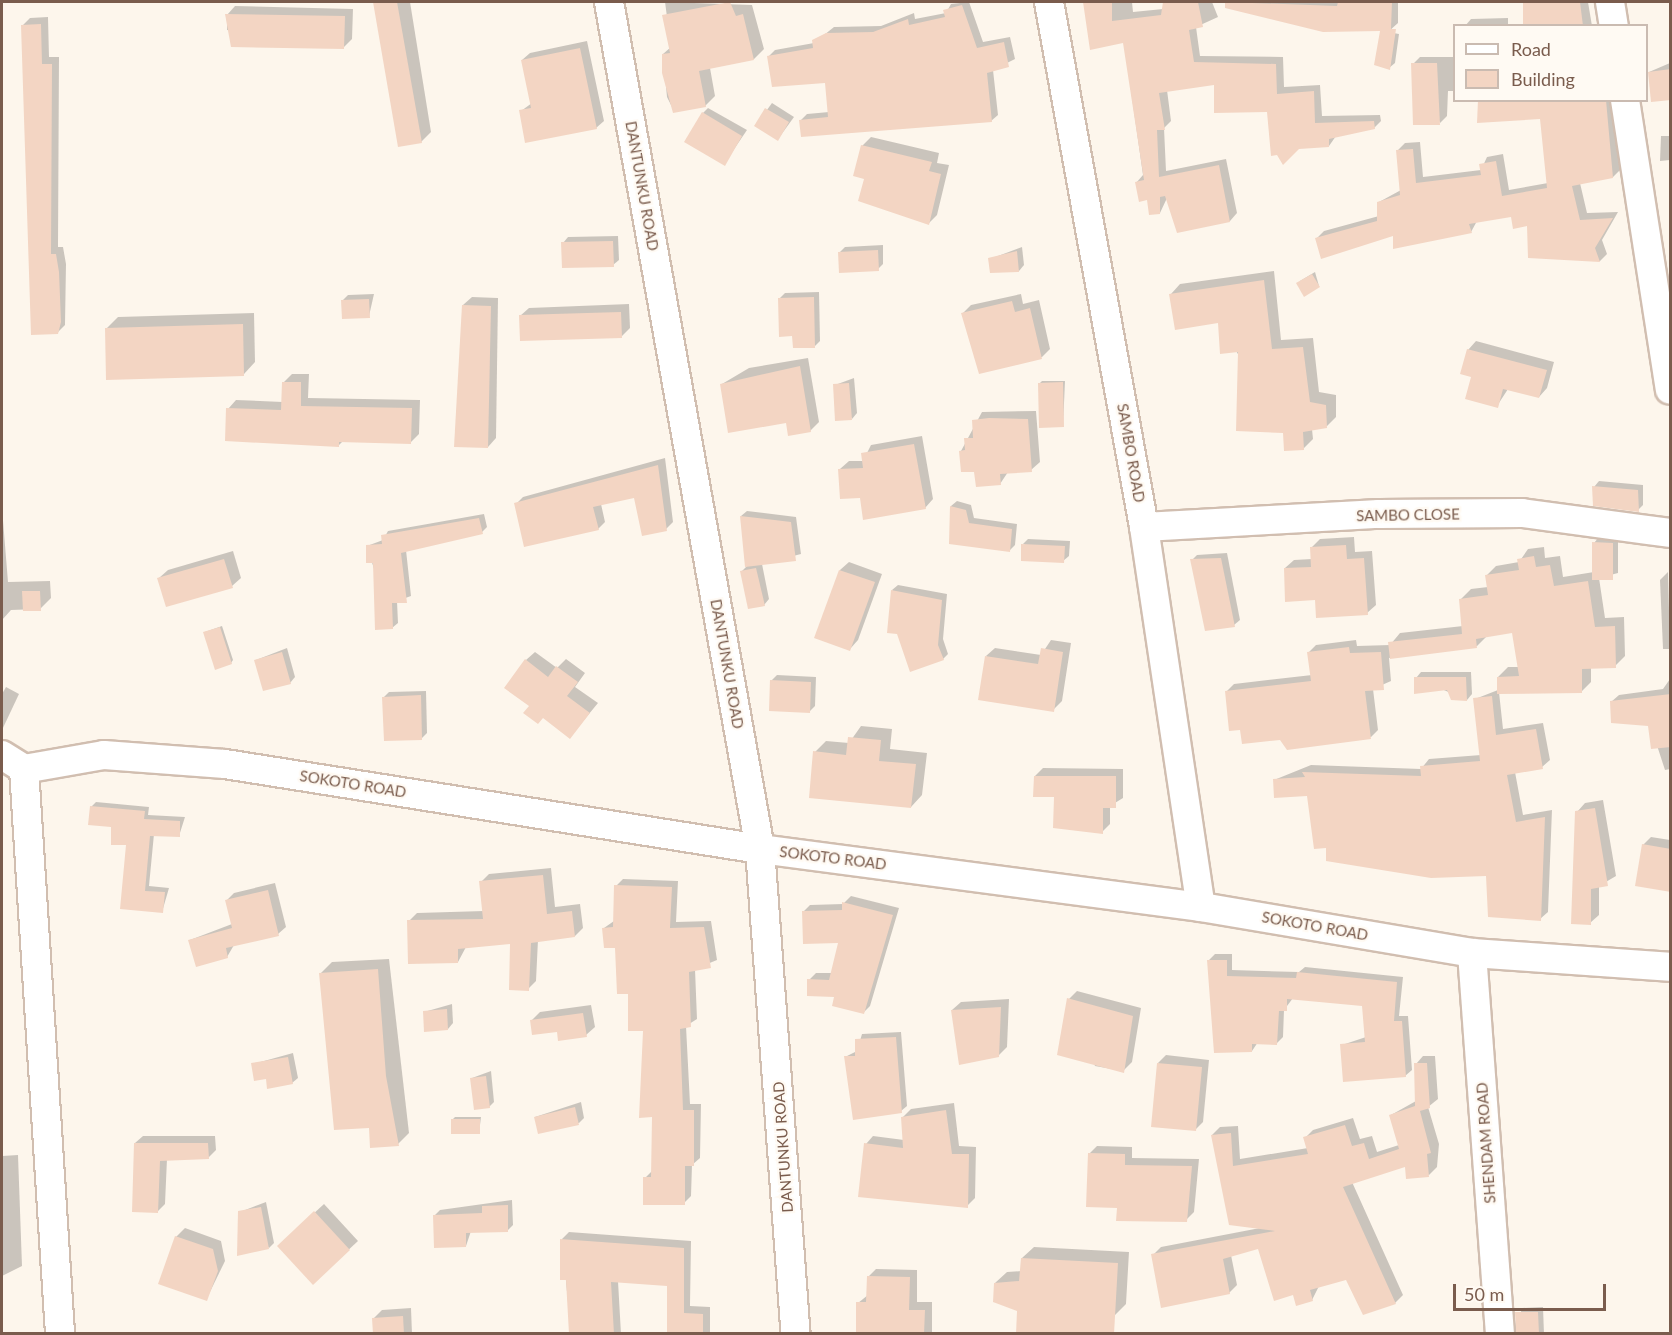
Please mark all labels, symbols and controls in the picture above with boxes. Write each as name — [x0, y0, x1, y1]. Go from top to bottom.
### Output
legend — [1453, 24, 1648, 102]
text: Road — [1511, 38, 1551, 60]
text: Building — [1511, 68, 1575, 90]
street label: DANTUNKU ROAD — [622, 120, 662, 252]
street label: SAMBO ROAD — [1113, 402, 1149, 504]
street label: SAMBO CLOSE — [1356, 505, 1460, 525]
street label: DANTUNKU ROAD — [707, 598, 747, 730]
street label: SOKOTO ROAD — [298, 767, 408, 801]
street label: SOKOTO ROAD — [778, 843, 888, 873]
street label: SOKOTO ROAD — [1260, 908, 1370, 944]
street label: DANTUNKU ROAD — [769, 1081, 797, 1213]
street label: SHENDAM ROAD — [1473, 1082, 1499, 1204]
scale bar — [1456, 1272, 1609, 1310]
text: 50 m — [1464, 1283, 1504, 1305]

